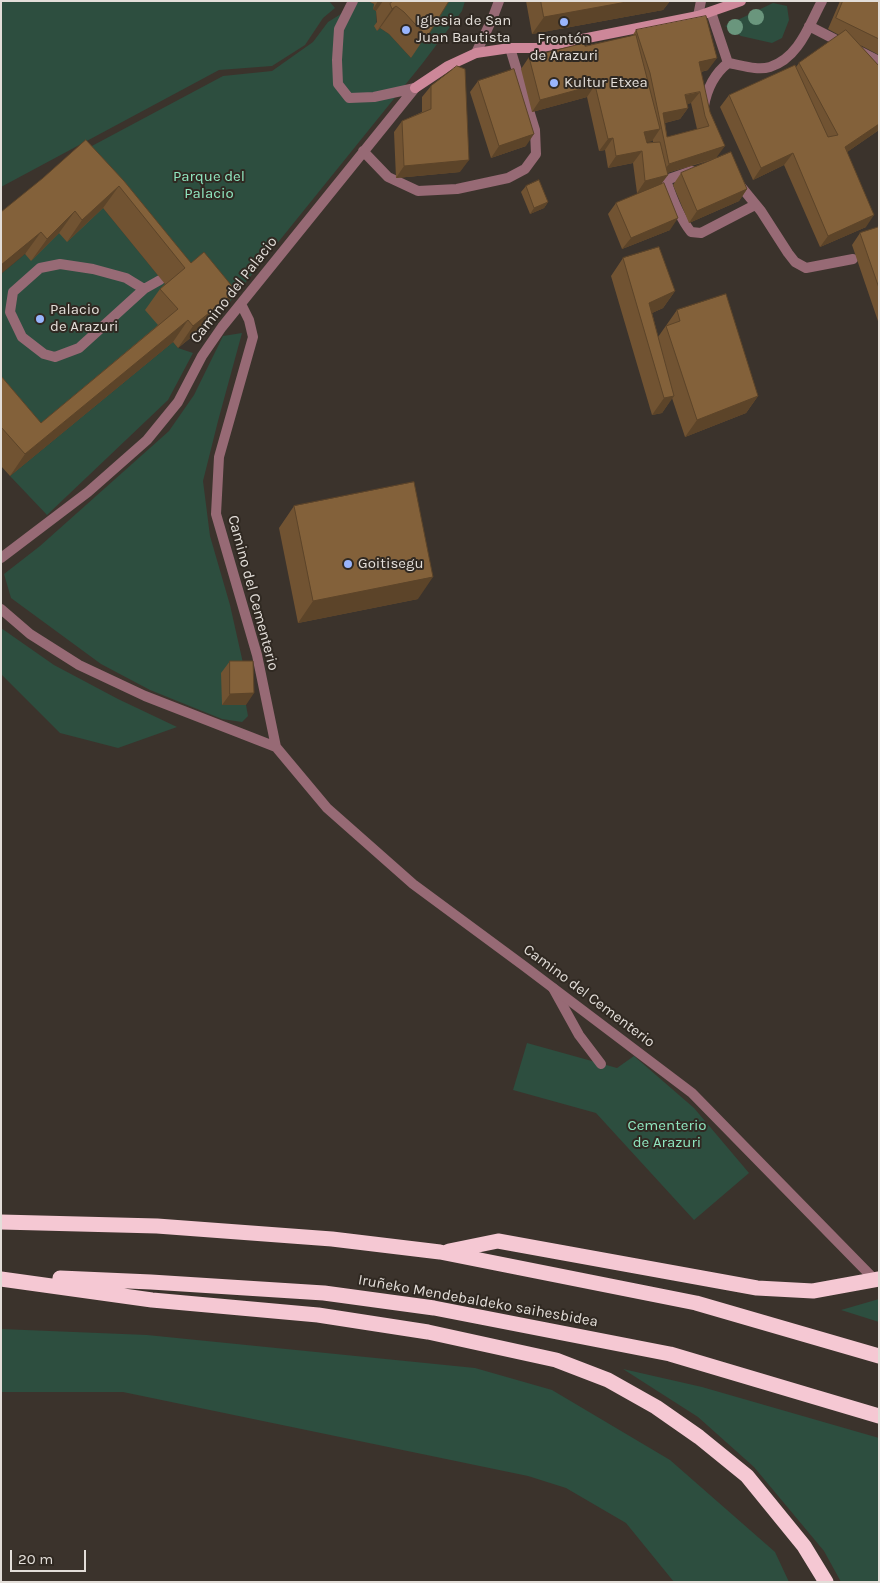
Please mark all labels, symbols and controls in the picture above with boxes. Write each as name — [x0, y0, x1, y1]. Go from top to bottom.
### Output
place label: Iglesia de San Juan Bautista — [416, 12, 511, 47]
marker: Frontón de Arazuri — [558, 16, 570, 28]
marker: Iglesia de San Juan Bautista — [400, 24, 412, 36]
place label: Frontón de Arazuri — [530, 30, 598, 65]
place label: Kultur Etxea — [564, 74, 648, 92]
marker: Kultur Etxea — [548, 77, 560, 89]
park label: Parque del Palacio — [173, 168, 245, 203]
street label: Camino del Palacio — [187, 233, 281, 347]
place label: Palacio de Arazuri — [50, 301, 119, 336]
marker: Palacio de Arazuri — [34, 313, 46, 325]
street label: Camino del Cementerio — [224, 513, 282, 673]
place label: Goitisegu — [358, 555, 424, 573]
marker: Goitisegu — [342, 558, 354, 570]
street label: Camino del Cementerio — [520, 941, 658, 1051]
park label: Cementerio de Arazuri — [627, 1117, 707, 1152]
street label: Iruñeko Mendebaldeko saihesbidea — [357, 1271, 599, 1331]
scale bar — [12, 1540, 89, 1572]
text: 20 m — [18, 1550, 53, 1568]

